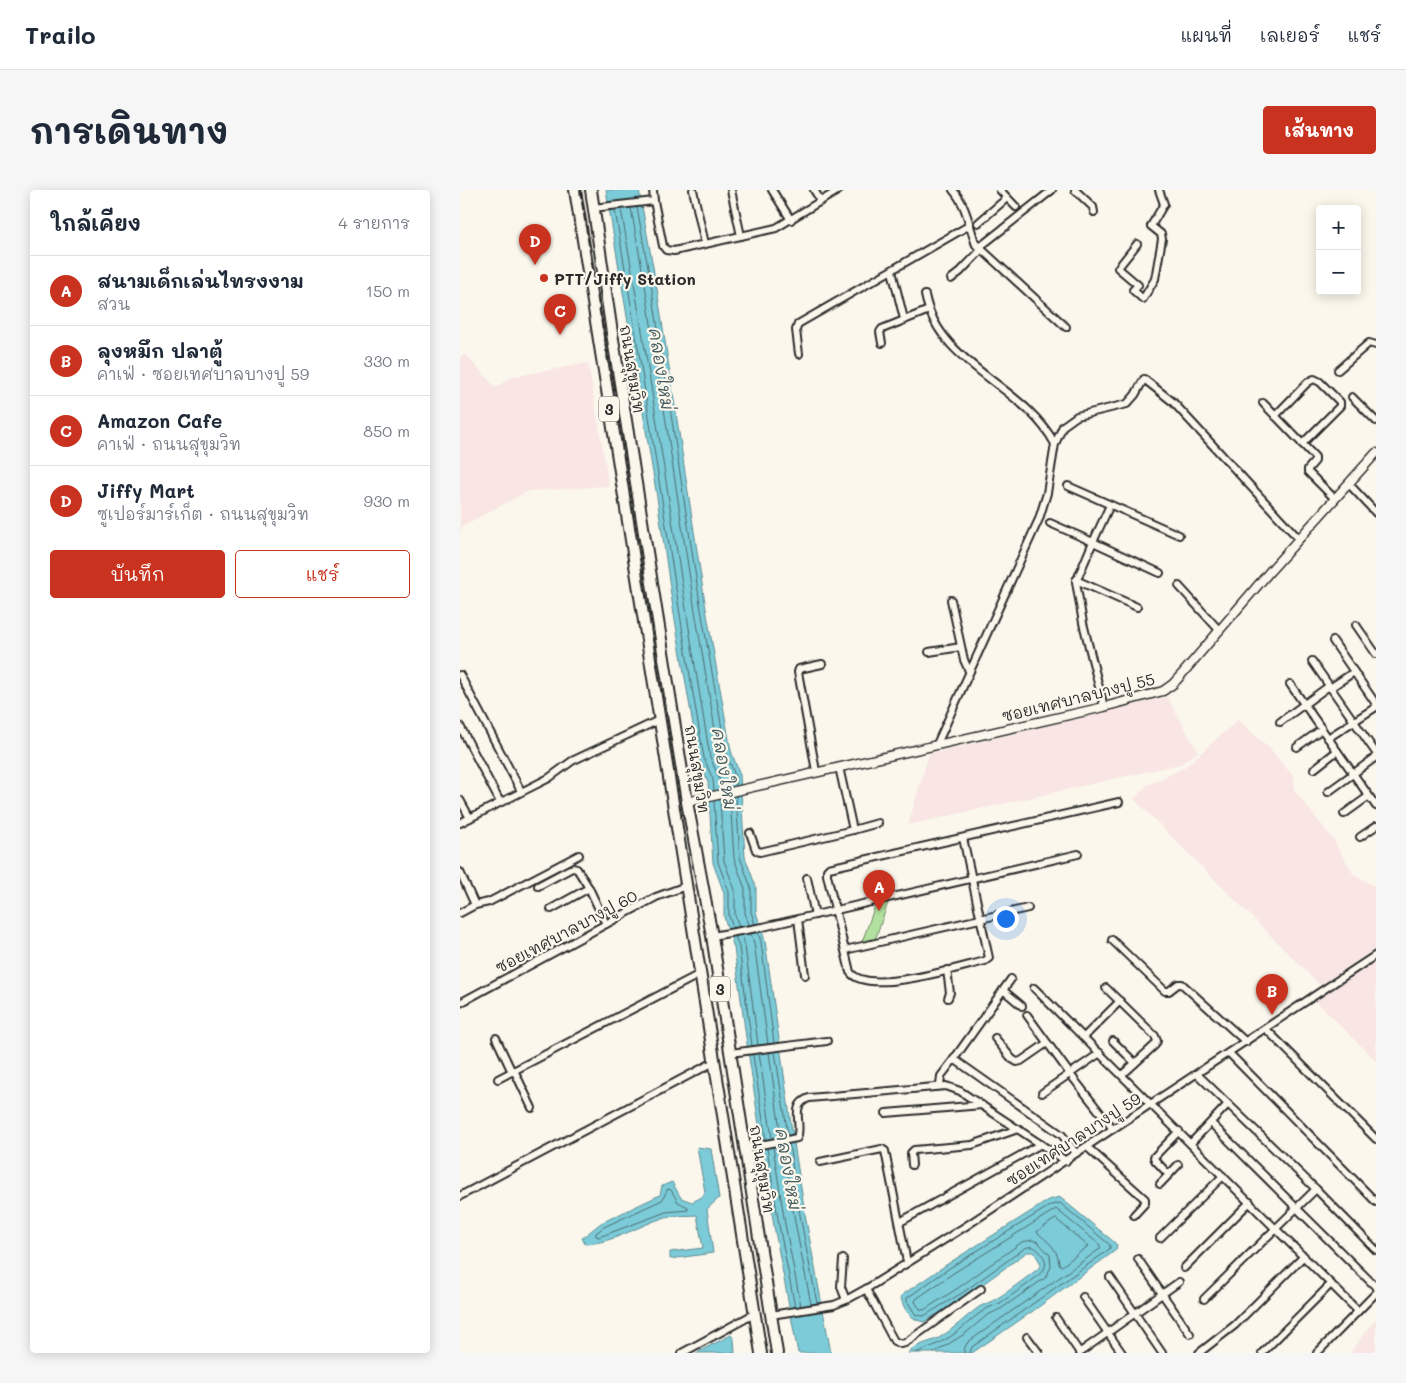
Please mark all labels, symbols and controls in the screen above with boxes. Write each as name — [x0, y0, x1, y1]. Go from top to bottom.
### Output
text: Trailo — [25, 19, 96, 50]
text: แผนที่ — [1181, 23, 1232, 47]
text: เลเยอร์ — [1260, 23, 1320, 47]
text: แชร์ — [1348, 23, 1381, 47]
button: เส้นทาง — [1263, 106, 1376, 154]
text: การเดินทาง — [30, 107, 228, 153]
map controls — [1316, 205, 1361, 295]
button: + — [1316, 205, 1361, 250]
text: ใกล้เคียง — [50, 209, 141, 236]
text: 4 รายการ — [338, 212, 410, 233]
pin: D — [519, 224, 551, 265]
button: − — [1316, 250, 1361, 295]
text: สนามเด็กเล่นไทรงงาม — [97, 268, 304, 293]
place label: PTT/Jiffy Station — [554, 268, 696, 289]
marker: PTT/Jiffy Station — [538, 272, 550, 284]
text: A — [60, 280, 72, 301]
text: 150 m — [366, 280, 410, 301]
text: สวน — [97, 293, 130, 314]
pin: C — [544, 294, 576, 335]
street label: ถนนสุขุมวิท — [613, 323, 650, 415]
water label: คลองใหม่ — [644, 326, 680, 413]
text: ลุงหมึก ปลาตู้ — [97, 338, 223, 363]
text: B — [61, 350, 71, 371]
text: 330 m — [364, 350, 410, 371]
text: คาเฟ่ · ซอยเทศบาลบางปู 59 — [97, 363, 309, 384]
road number: 3 — [599, 396, 619, 422]
text: Amazon Cafe — [97, 408, 222, 433]
text: C — [60, 420, 72, 441]
text: 850 m — [363, 420, 410, 441]
text: คาเฟ่ · ถนนสุขุมวิท — [97, 433, 241, 454]
text: Jiffy Mart — [97, 478, 195, 503]
text: D — [60, 490, 72, 511]
text: 930 m — [363, 490, 410, 511]
text: ซูเปอร์มาร์เก็ต · ถนนสุขุมวิท — [97, 503, 309, 524]
button: บันทึก — [50, 550, 225, 598]
button: แชร์ — [235, 550, 410, 598]
street label: ซอยเทศบาลบางปู 55 — [999, 668, 1157, 729]
street label: ถนนสุขุมวิท — [678, 723, 715, 815]
water label: คลองใหม่ — [707, 726, 743, 813]
pin: A — [863, 870, 895, 911]
street label: ซอยเทศบาลบางปู 60 — [491, 885, 642, 980]
your location — [993, 906, 1019, 932]
pin: B — [1256, 974, 1288, 1015]
road number: 3 — [710, 976, 730, 1002]
street label: ซอยเทศบาลบางปู 59 — [1001, 1087, 1146, 1193]
street label: ถนนสุขุมวิท — [743, 1123, 780, 1215]
water label: คลองใหม่ — [770, 1126, 808, 1213]

